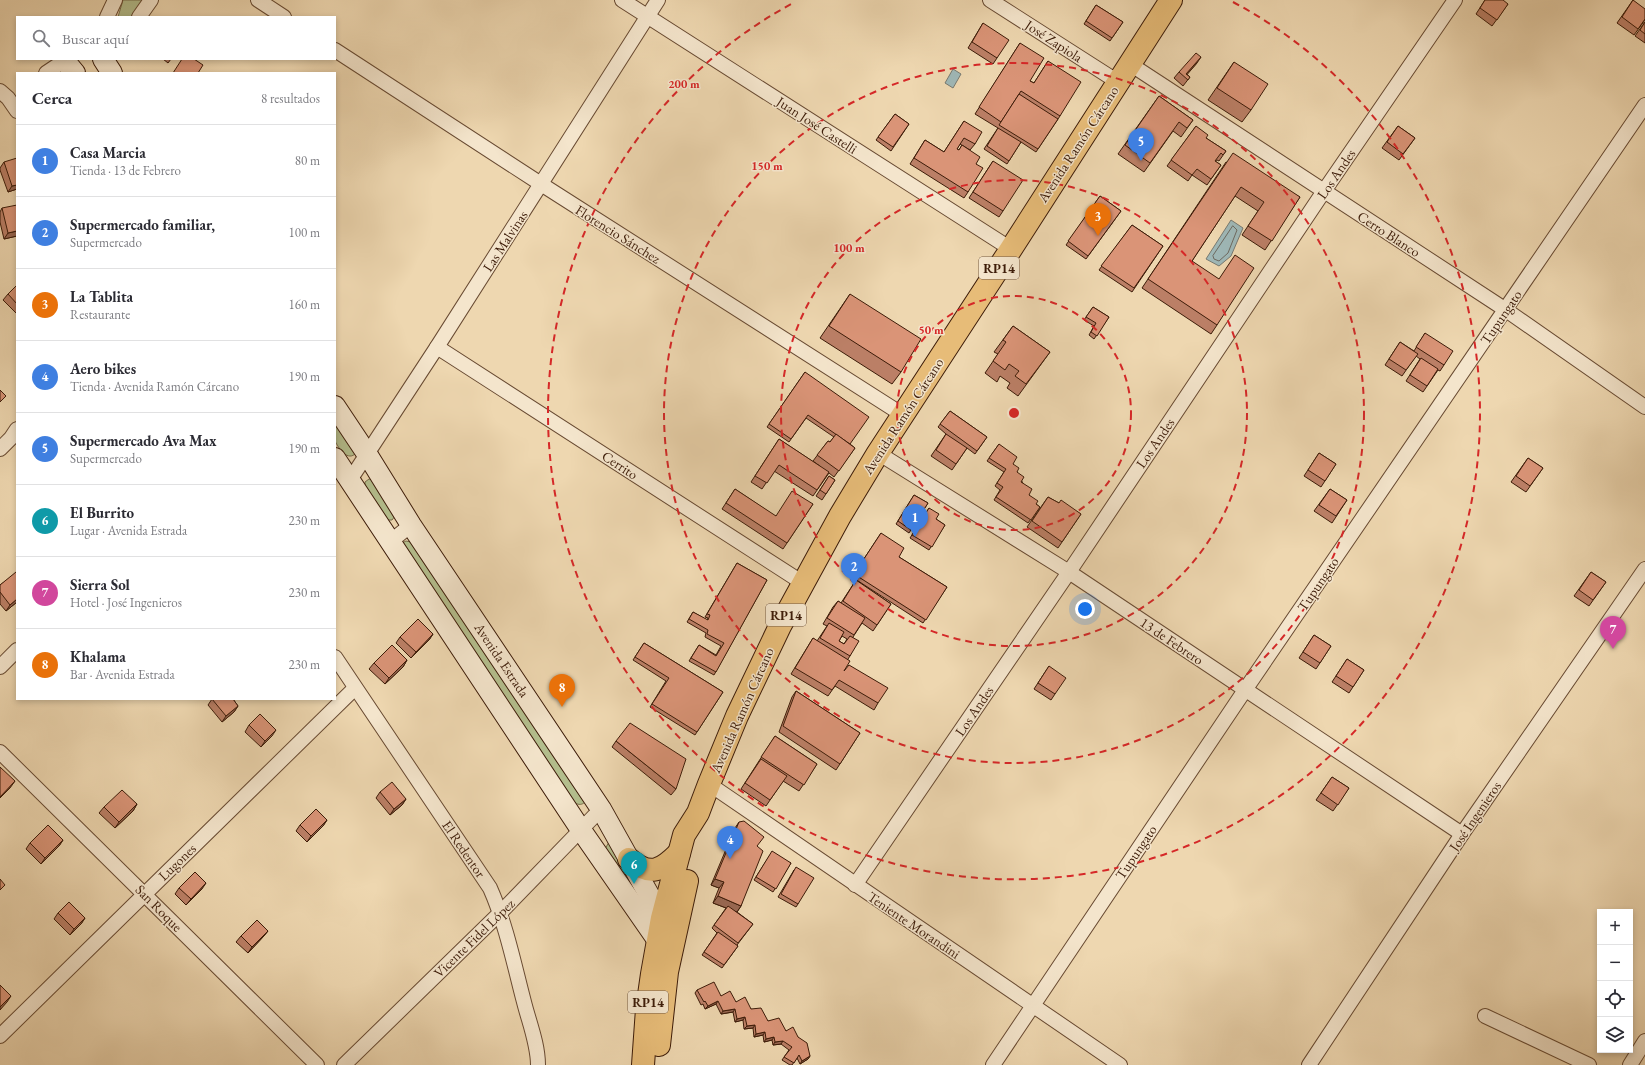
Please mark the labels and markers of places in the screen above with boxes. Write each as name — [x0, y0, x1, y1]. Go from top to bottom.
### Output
pin: 5 — [1128, 128, 1154, 161]
pin: 3 — [1085, 203, 1111, 236]
centre of rings — [1007, 406, 1021, 420]
pin: 1 — [902, 504, 928, 537]
pin: 2 — [841, 553, 867, 586]
pin: 7 — [1600, 616, 1626, 649]
pin: 8 — [549, 674, 575, 707]
pin: 4 — [717, 826, 743, 859]
pin: 6 — [621, 851, 647, 884]

